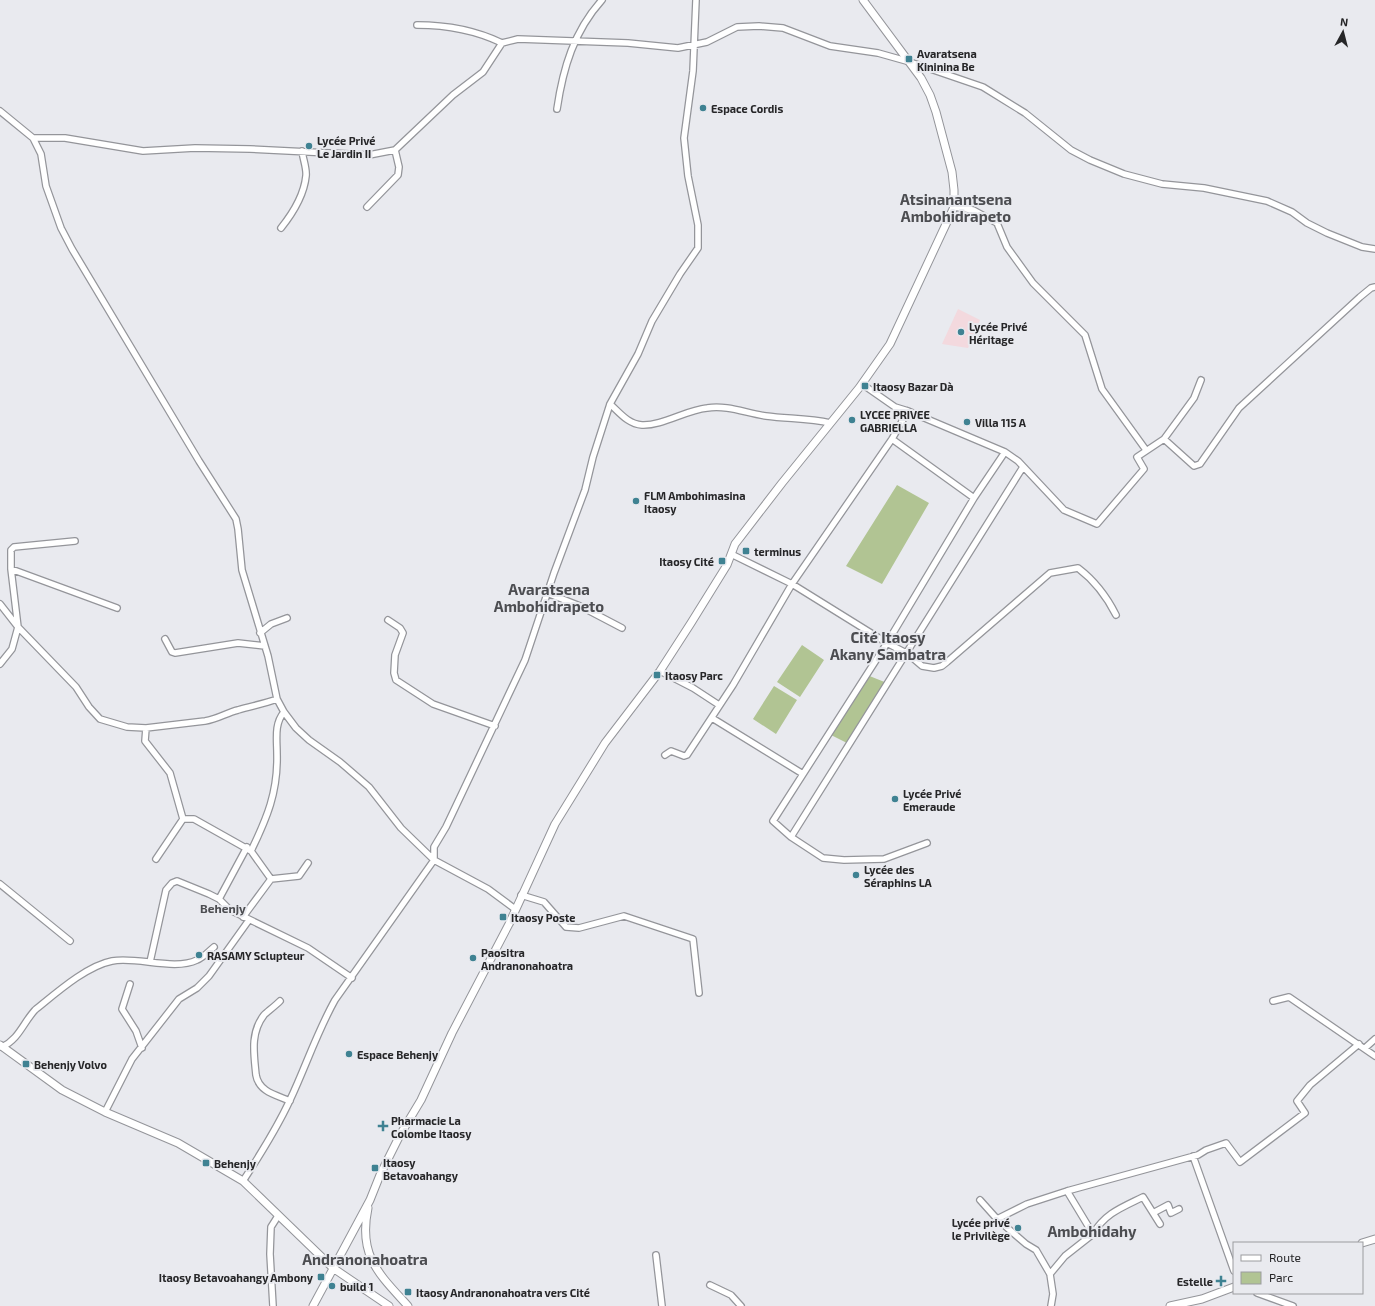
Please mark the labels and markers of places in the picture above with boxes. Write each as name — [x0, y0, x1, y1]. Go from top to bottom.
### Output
place label: Avaratsena Kininina Be — [917, 47, 977, 73]
marker: Avaratsena Kininina Be — [904, 54, 914, 64]
place label: Espace Cordis — [711, 102, 783, 115]
marker: Espace Cordis — [698, 103, 708, 113]
place label: Lycée Privé Le Jardin II — [317, 134, 376, 160]
marker: Lycée Privé Le Jardin II — [304, 141, 314, 151]
place label: Lycée Privé Héritage — [969, 320, 1028, 346]
marker: Lycée Privé Héritage — [956, 327, 966, 337]
place label: Itaosy Bazar Dà — [873, 380, 954, 394]
marker: Itaosy Bazar Dà — [860, 381, 870, 391]
place label: LYCEE PRIVEE GABRIELLA — [860, 408, 930, 434]
marker: LYCEE PRIVEE GABRIELLA — [847, 415, 857, 425]
place label: Villa 115 A — [975, 416, 1027, 429]
marker: Villa 115 A — [962, 417, 972, 427]
place label: FLM Ambohimasina Itaosy — [644, 489, 745, 516]
marker: FLM Ambohimasina Itaosy — [631, 496, 641, 506]
place label: terminus — [754, 545, 801, 558]
marker: terminus — [741, 546, 751, 556]
place label: Itaosy Cité — [659, 555, 714, 569]
marker: Itaosy Cité — [717, 556, 727, 566]
place label: Itaosy Parc — [665, 669, 723, 683]
marker: Itaosy Parc — [652, 670, 662, 680]
place label: Lycée Privé Emeraude — [903, 787, 962, 813]
marker: Lycée Privé Emeraude — [890, 794, 900, 804]
place label: Lycée des Séraphins LA — [864, 863, 933, 889]
marker: Lycée des Séraphins LA — [851, 870, 861, 880]
place label: Itaosy Poste — [511, 911, 575, 925]
marker: Itaosy Poste — [498, 912, 508, 922]
place label: Paositra Andranonahoatra — [481, 946, 573, 972]
place label: RASAMY Sclupteur — [207, 949, 305, 962]
marker: RASAMY Sclupteur — [194, 950, 204, 960]
marker: Paositra Andranonahoatra — [468, 953, 478, 963]
place label: Espace Behenjy — [357, 1048, 439, 1062]
marker: Espace Behenjy — [344, 1049, 354, 1059]
place label: Behenjy Volvo — [34, 1058, 107, 1072]
marker: Behenjy Volvo — [21, 1059, 31, 1069]
place label: Pharmacie La Colombe Itaosy — [391, 1114, 472, 1141]
marker: Pharmacie La Colombe Itaosy — [378, 1121, 388, 1131]
place label: Itaosy Betavoahangy — [383, 1156, 459, 1183]
place label: Behenjy — [214, 1157, 257, 1171]
marker: Behenjy — [201, 1158, 211, 1168]
marker: Itaosy Betavoahangy — [370, 1163, 380, 1173]
place label: Lycée privé le Privilège — [952, 1216, 1010, 1242]
marker: Lycée privé le Privilège — [1013, 1223, 1023, 1233]
place label: Itaosy Betavoahangy Ambony — [159, 1271, 314, 1285]
marker: Itaosy Betavoahangy Ambony — [316, 1272, 326, 1282]
place label: Estelle — [1177, 1275, 1213, 1288]
marker: Estelle — [1216, 1276, 1226, 1286]
place label: build 1 — [340, 1280, 373, 1293]
marker: build 1 — [327, 1281, 337, 1291]
place label: Itaosy Andranonahoatra vers Cité — [416, 1286, 590, 1300]
marker: Itaosy Andranonahoatra vers Cité — [403, 1287, 413, 1297]

